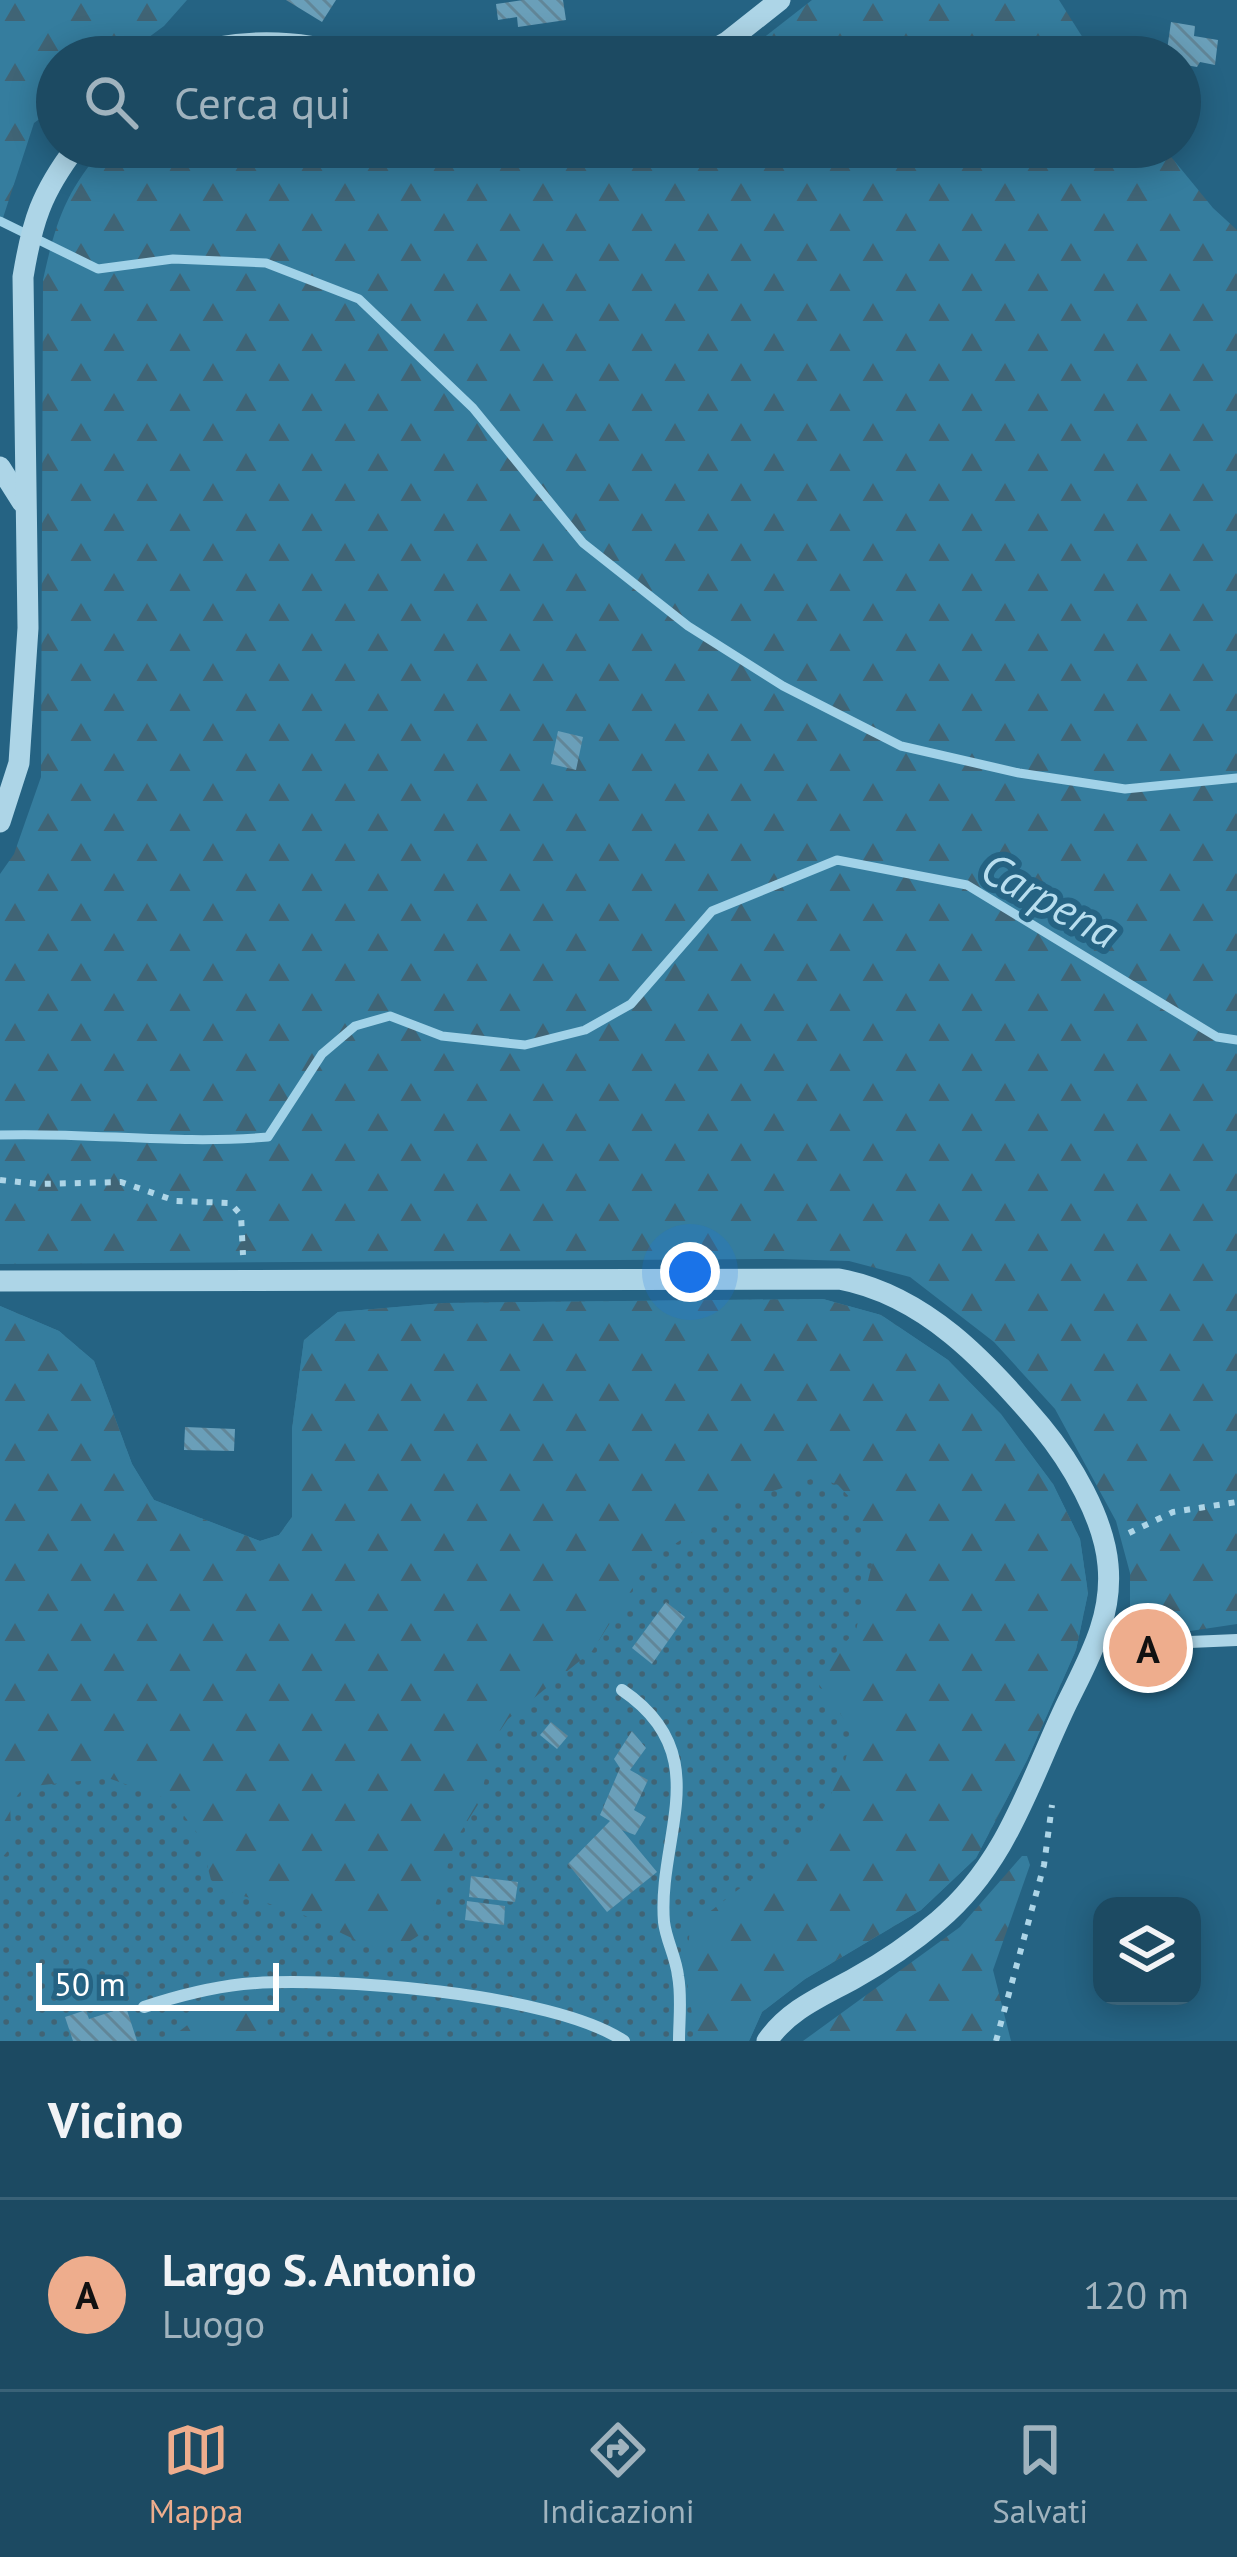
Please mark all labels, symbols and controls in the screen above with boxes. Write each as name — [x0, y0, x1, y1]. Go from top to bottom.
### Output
search box — [36, 36, 1201, 168]
icon: search — [78, 69, 144, 135]
text: Cerca qui — [174, 73, 351, 131]
water label: Carpena — [971, 838, 1130, 961]
your location — [660, 1242, 720, 1302]
pin: A — [1109, 1603, 1187, 1693]
map controls — [1093, 1897, 1201, 2005]
button: layers — [1093, 1897, 1201, 2005]
scale bar — [36, 1957, 279, 2010]
text: 50 m — [54, 1962, 126, 2005]
text: Vicino — [48, 2086, 183, 2152]
text: Largo S. Antonio — [162, 2240, 477, 2298]
text: A — [75, 2269, 99, 2320]
text: 120 m — [1083, 2269, 1189, 2320]
text: Luogo — [162, 2298, 265, 2349]
tab: Mappa — [149, 2417, 243, 2532]
tab: Indicazioni — [541, 2417, 695, 2532]
tab: Salvati — [992, 2417, 1088, 2532]

